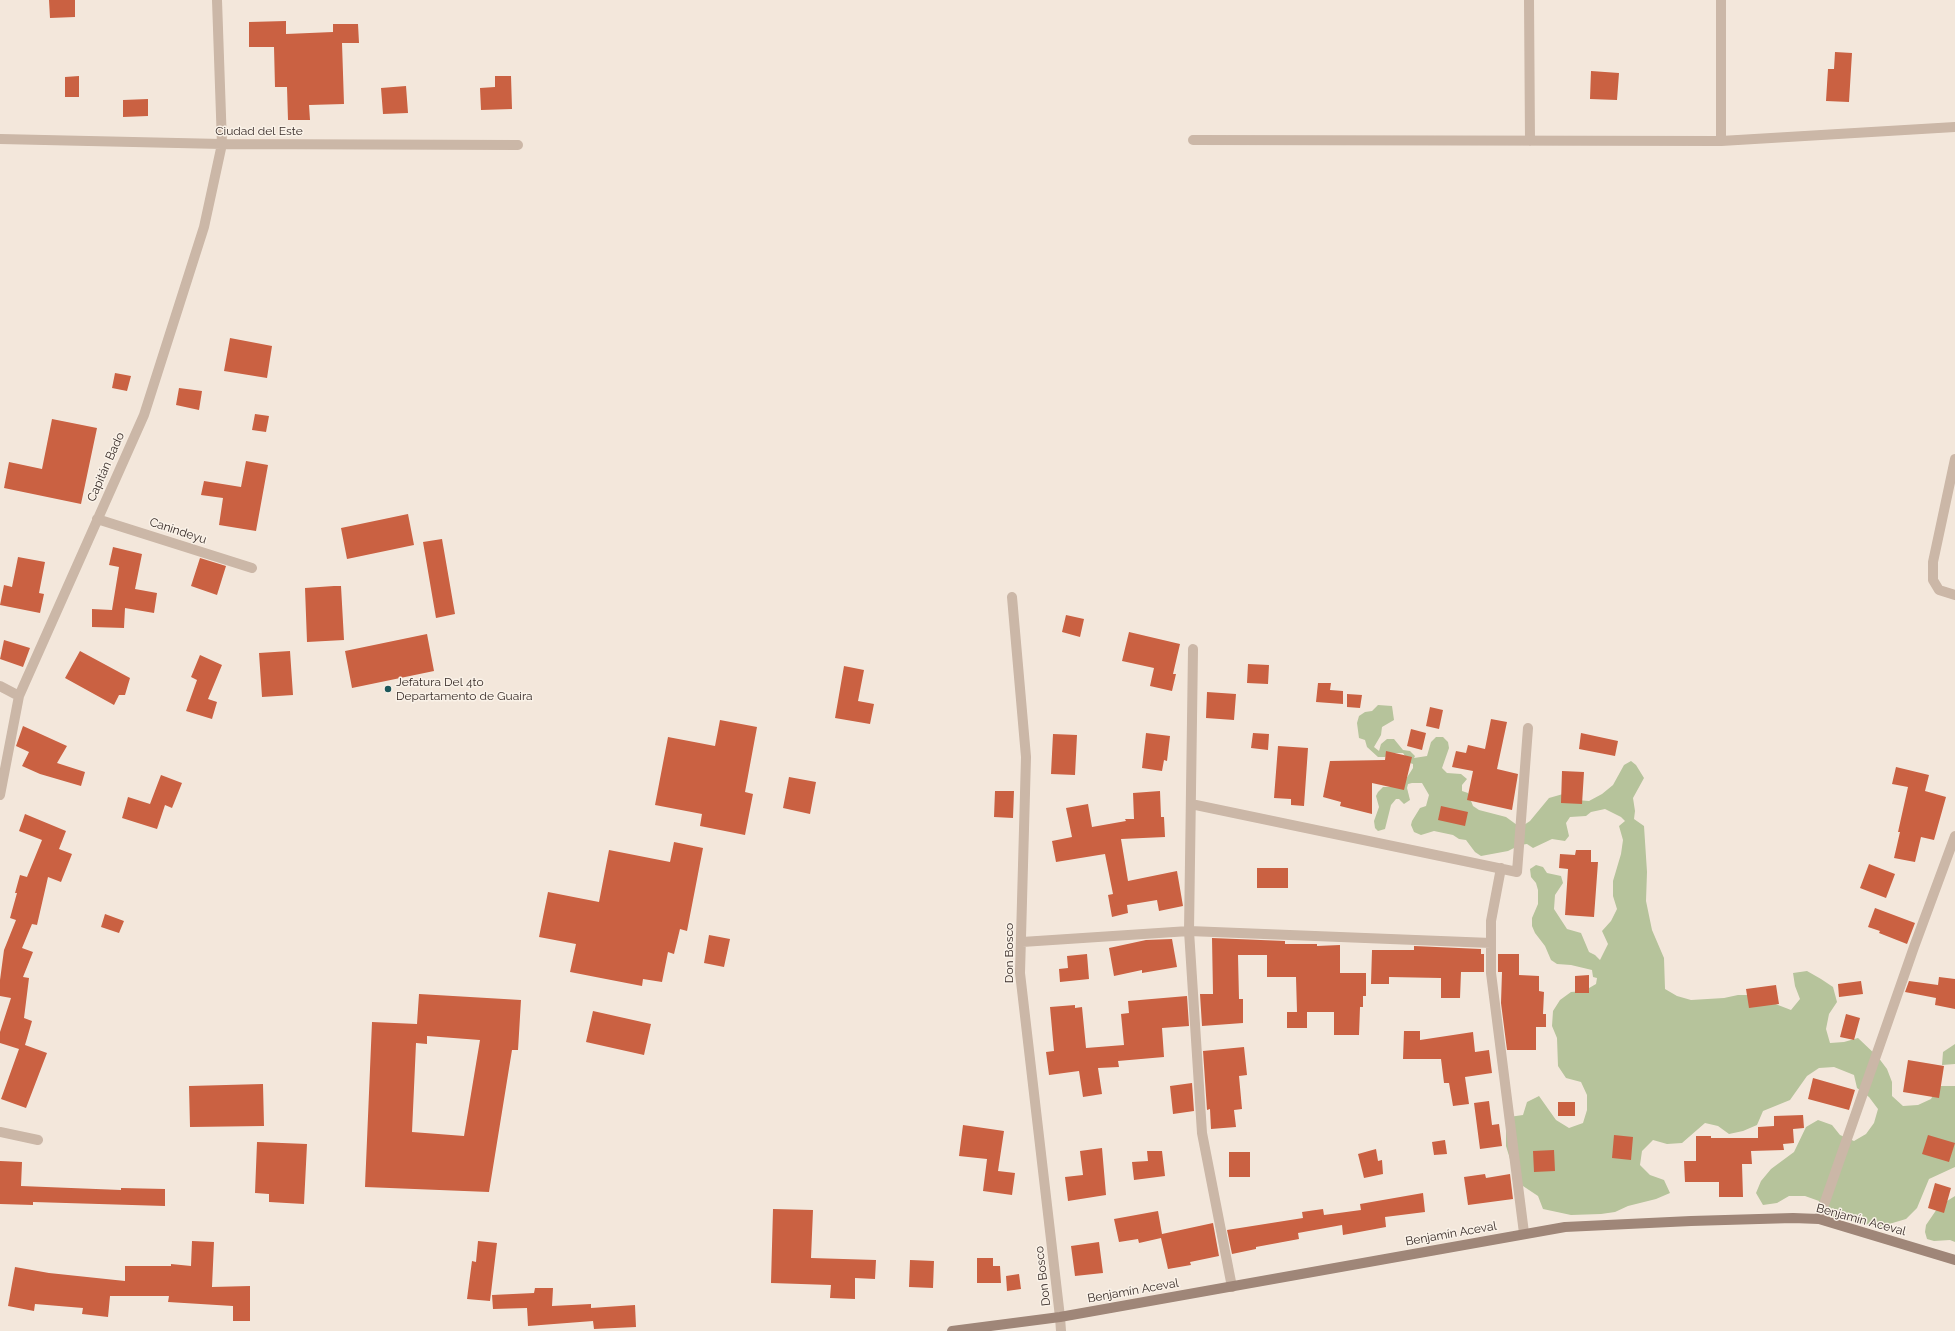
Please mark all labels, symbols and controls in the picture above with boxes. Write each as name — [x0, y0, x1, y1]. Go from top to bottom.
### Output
street label: Ciudad del Este — [215, 124, 303, 138]
street label: Capitán Bado — [84, 430, 128, 504]
street label: Canindeyu — [148, 515, 208, 547]
place label: Jefatura Del 4to Departamento de Guaira — [396, 675, 533, 703]
marker: Jefatura Del 4to Departamento de Guaira — [383, 684, 393, 694]
street label: Don Bosco — [1002, 923, 1016, 983]
street label: Benjamín Aceval — [1815, 1201, 1907, 1239]
street label: Benjamín Aceval — [1404, 1219, 1498, 1249]
street label: Don Bosco — [1032, 1245, 1054, 1307]
street label: Benjamín Aceval — [1086, 1276, 1180, 1306]

